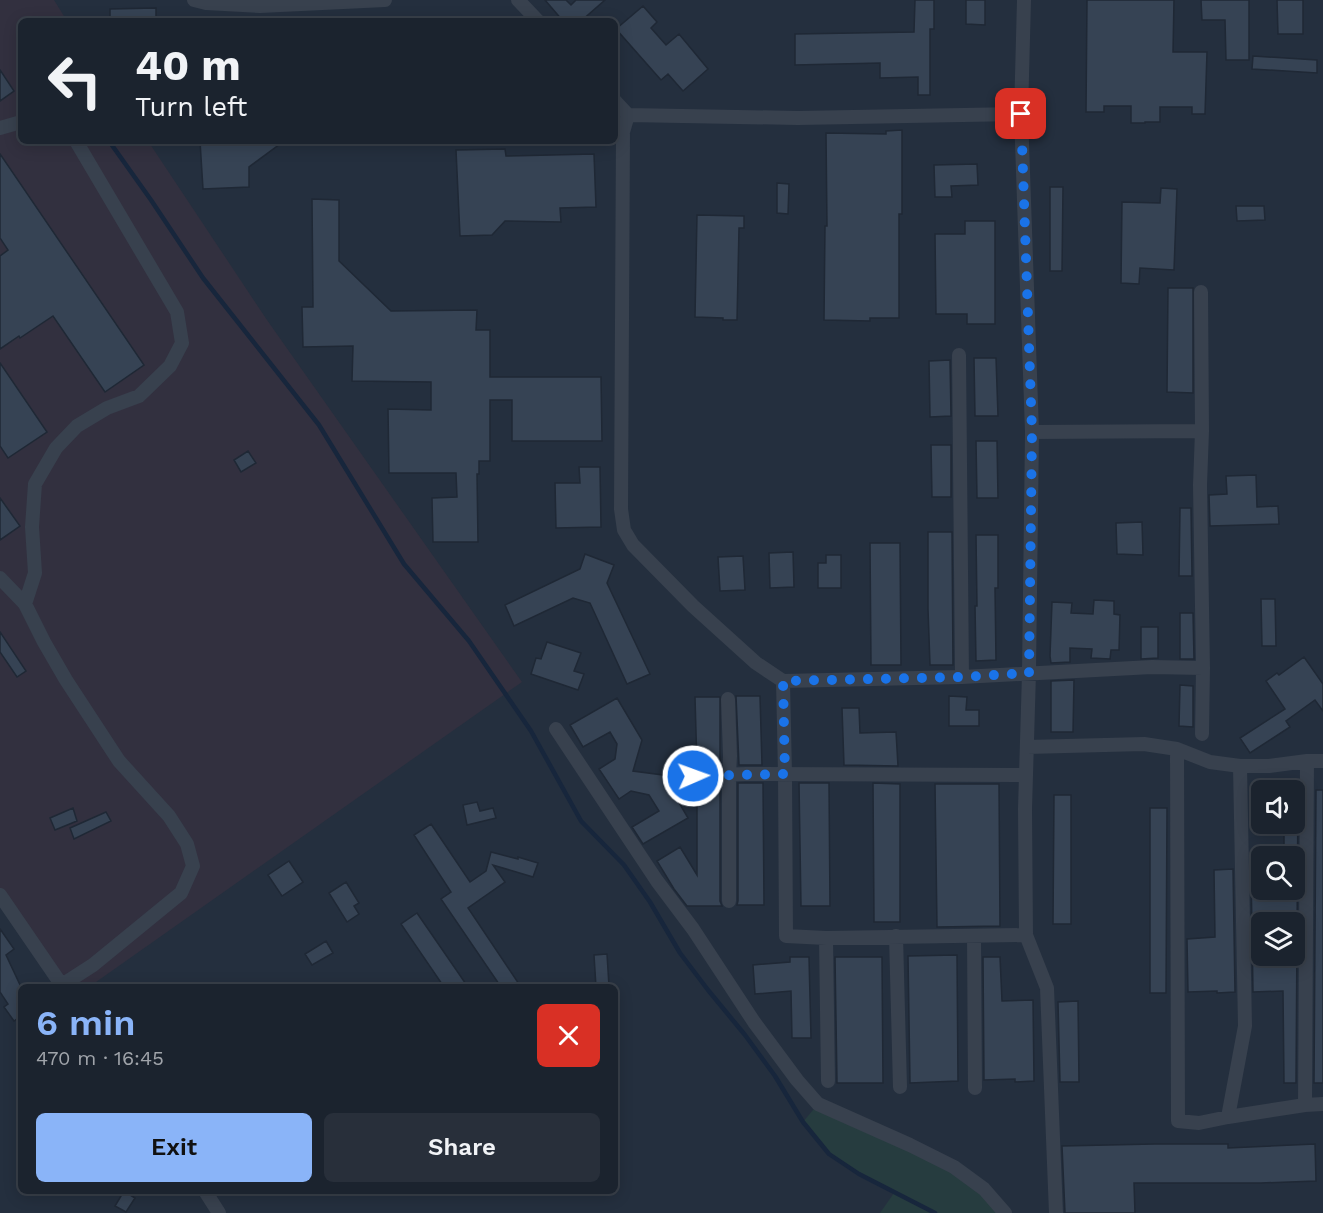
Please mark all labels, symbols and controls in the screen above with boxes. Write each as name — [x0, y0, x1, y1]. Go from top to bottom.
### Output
text: 40 m — [135, 41, 241, 90]
icon: left — [36, 42, 114, 120]
pin — [995, 88, 1046, 139]
text: Turn left — [135, 91, 247, 123]
icon: arrive — [1004, 97, 1037, 130]
position arrow — [661, 744, 725, 808]
map controls — [1251, 780, 1305, 966]
button: sound — [1251, 780, 1305, 834]
button: search — [1251, 846, 1305, 900]
button: layers — [1251, 912, 1305, 966]
text: 6 min — [36, 1002, 136, 1044]
button: close — [537, 1004, 600, 1067]
text: 470 m · 16:45 — [36, 1046, 164, 1070]
button: Exit — [36, 1113, 312, 1182]
button: Share — [324, 1113, 600, 1182]

